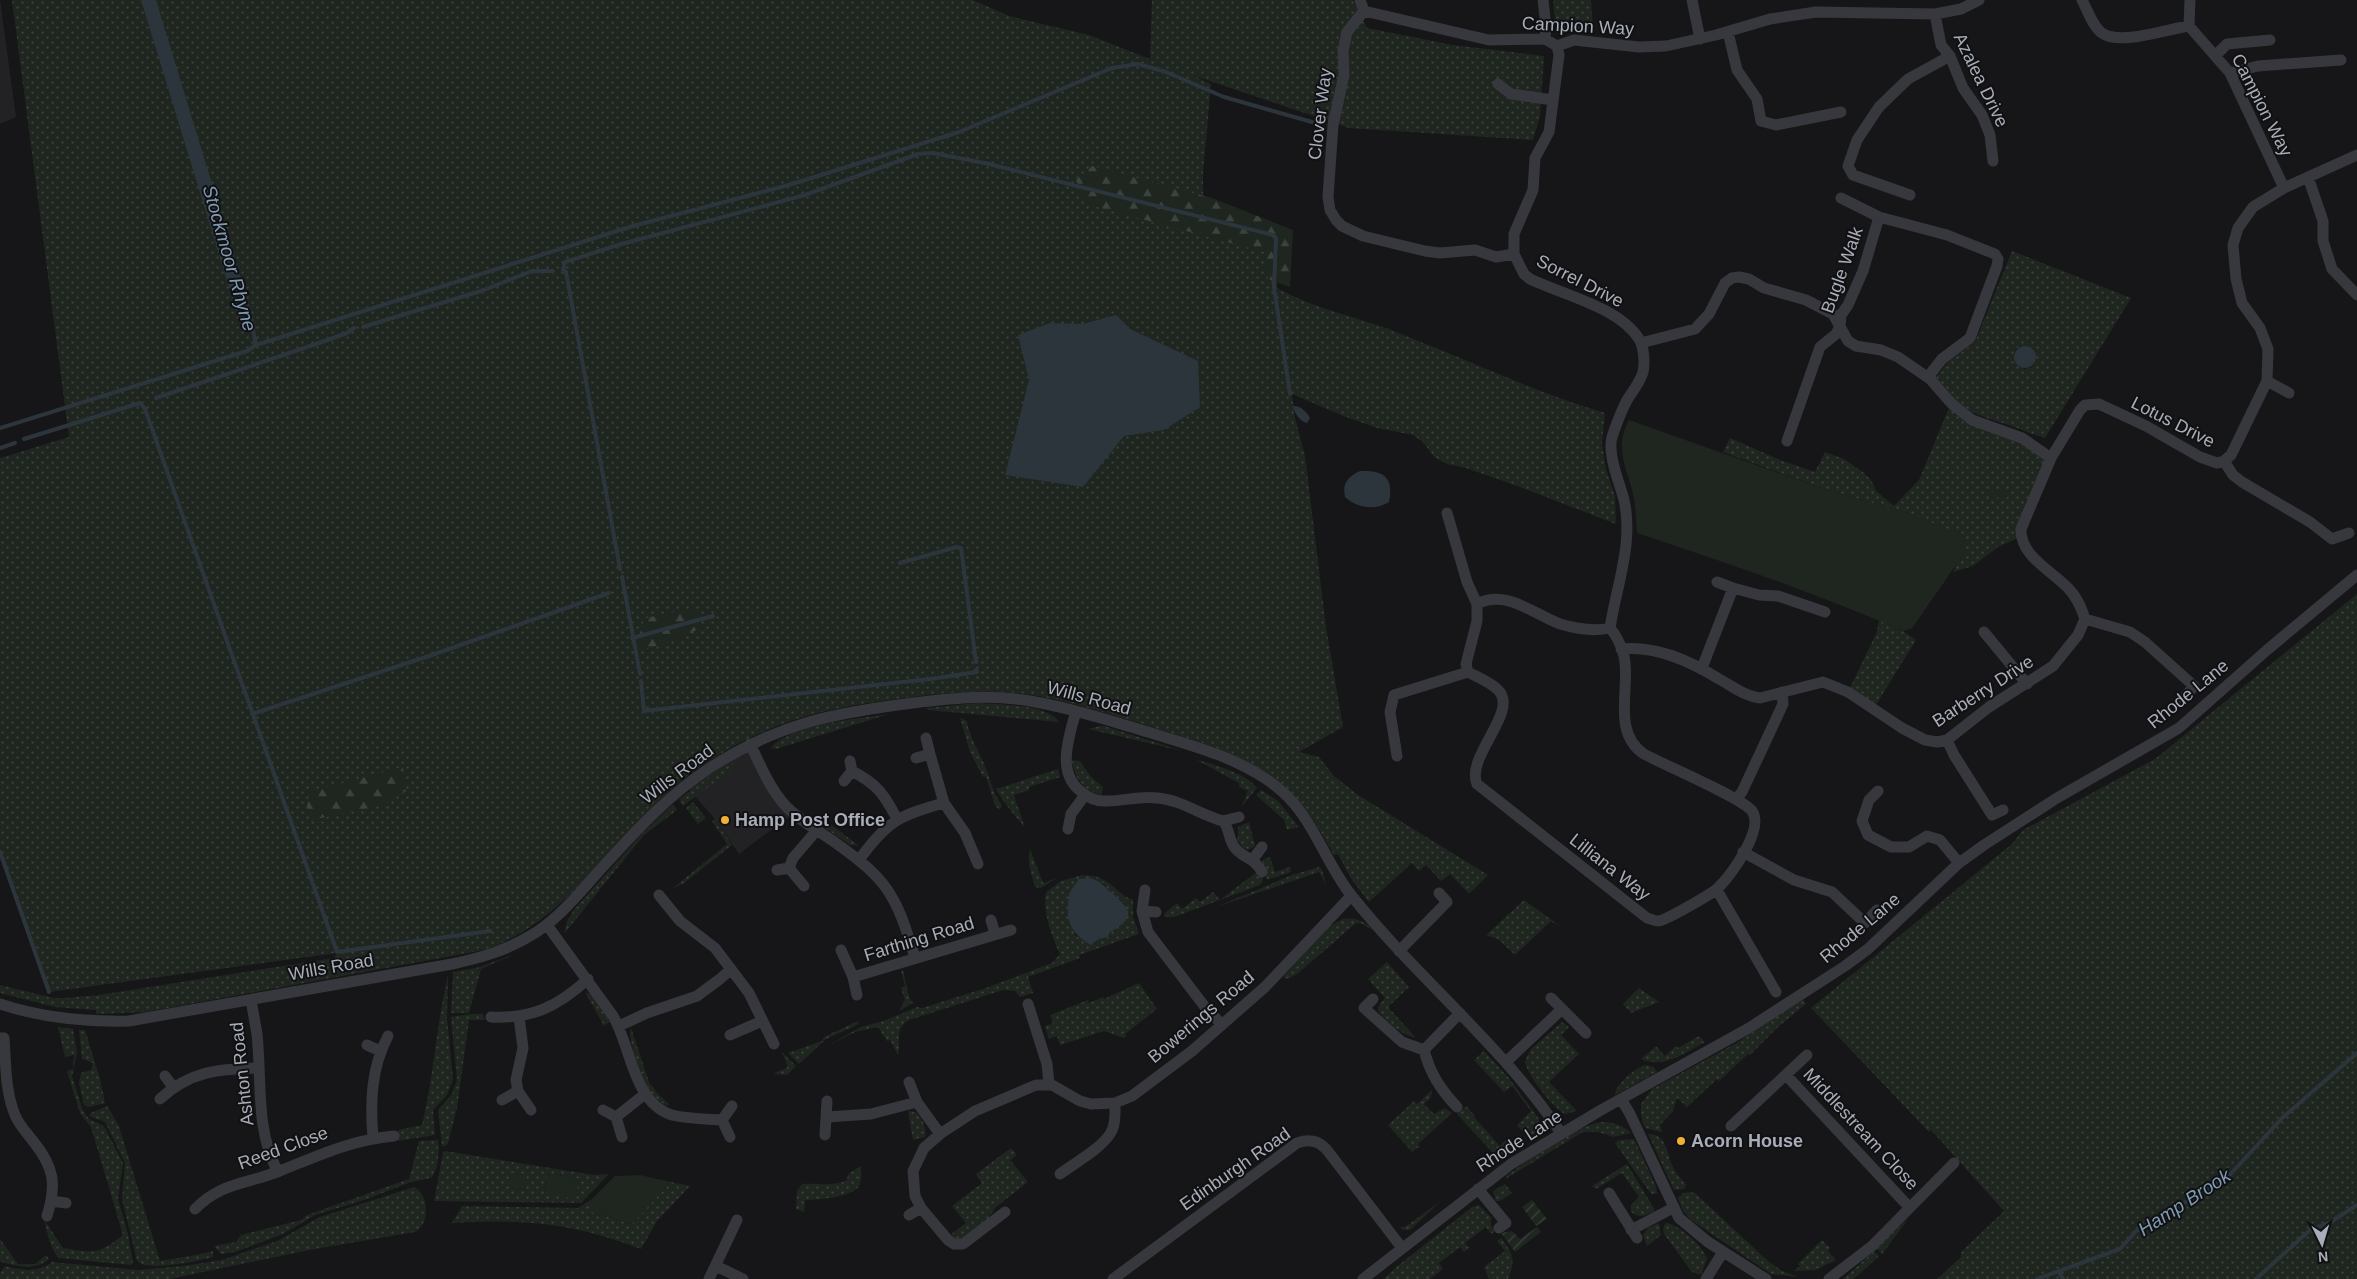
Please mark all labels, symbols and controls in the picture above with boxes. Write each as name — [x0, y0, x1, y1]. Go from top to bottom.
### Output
street label: Campion Way — [1521, 13, 1635, 39]
street label: Azalea Drive — [1950, 30, 2012, 130]
street label: Campion Way — [2228, 50, 2296, 160]
street label: Clover Way — [1304, 67, 1336, 161]
water label: Stockmoor Rhyne — [199, 183, 260, 334]
street label: Bugle Walk — [1817, 223, 1867, 316]
street label: Sorrel Drive — [1533, 251, 1627, 311]
street label: Lotus Drive — [2128, 392, 2218, 452]
street label: Barberry Drive — [1929, 651, 2037, 731]
street label: Rhode Lane — [2144, 655, 2232, 733]
street label: Wills Road — [1045, 677, 1133, 719]
street label: Wills Road — [637, 740, 717, 808]
place label: Hamp Post Office — [735, 810, 885, 830]
marker: Hamp Post Office — [719, 814, 731, 826]
street label: Lilliana Way — [1566, 829, 1654, 905]
street label: Rhode Lane — [1816, 889, 1904, 967]
street label: Farthing Road — [862, 913, 976, 965]
street label: Wills Road — [287, 950, 375, 984]
street label: Bowerings Road — [1144, 967, 1258, 1067]
street label: Ashton Road — [227, 1021, 257, 1127]
street label: Middlestream Close — [1799, 1064, 1923, 1194]
street label: Rhode Lane — [1472, 1106, 1566, 1176]
street label: Reed Close — [235, 1123, 331, 1173]
street label: Edinburgh Road — [1176, 1123, 1294, 1215]
place label: Acorn House — [1691, 1131, 1803, 1151]
marker: Acorn House — [1675, 1135, 1687, 1147]
water label: Hamp Brook — [2134, 1164, 2236, 1240]
north arrow — [2297, 1219, 2347, 1269]
text: N — [2317, 1249, 2329, 1265]

